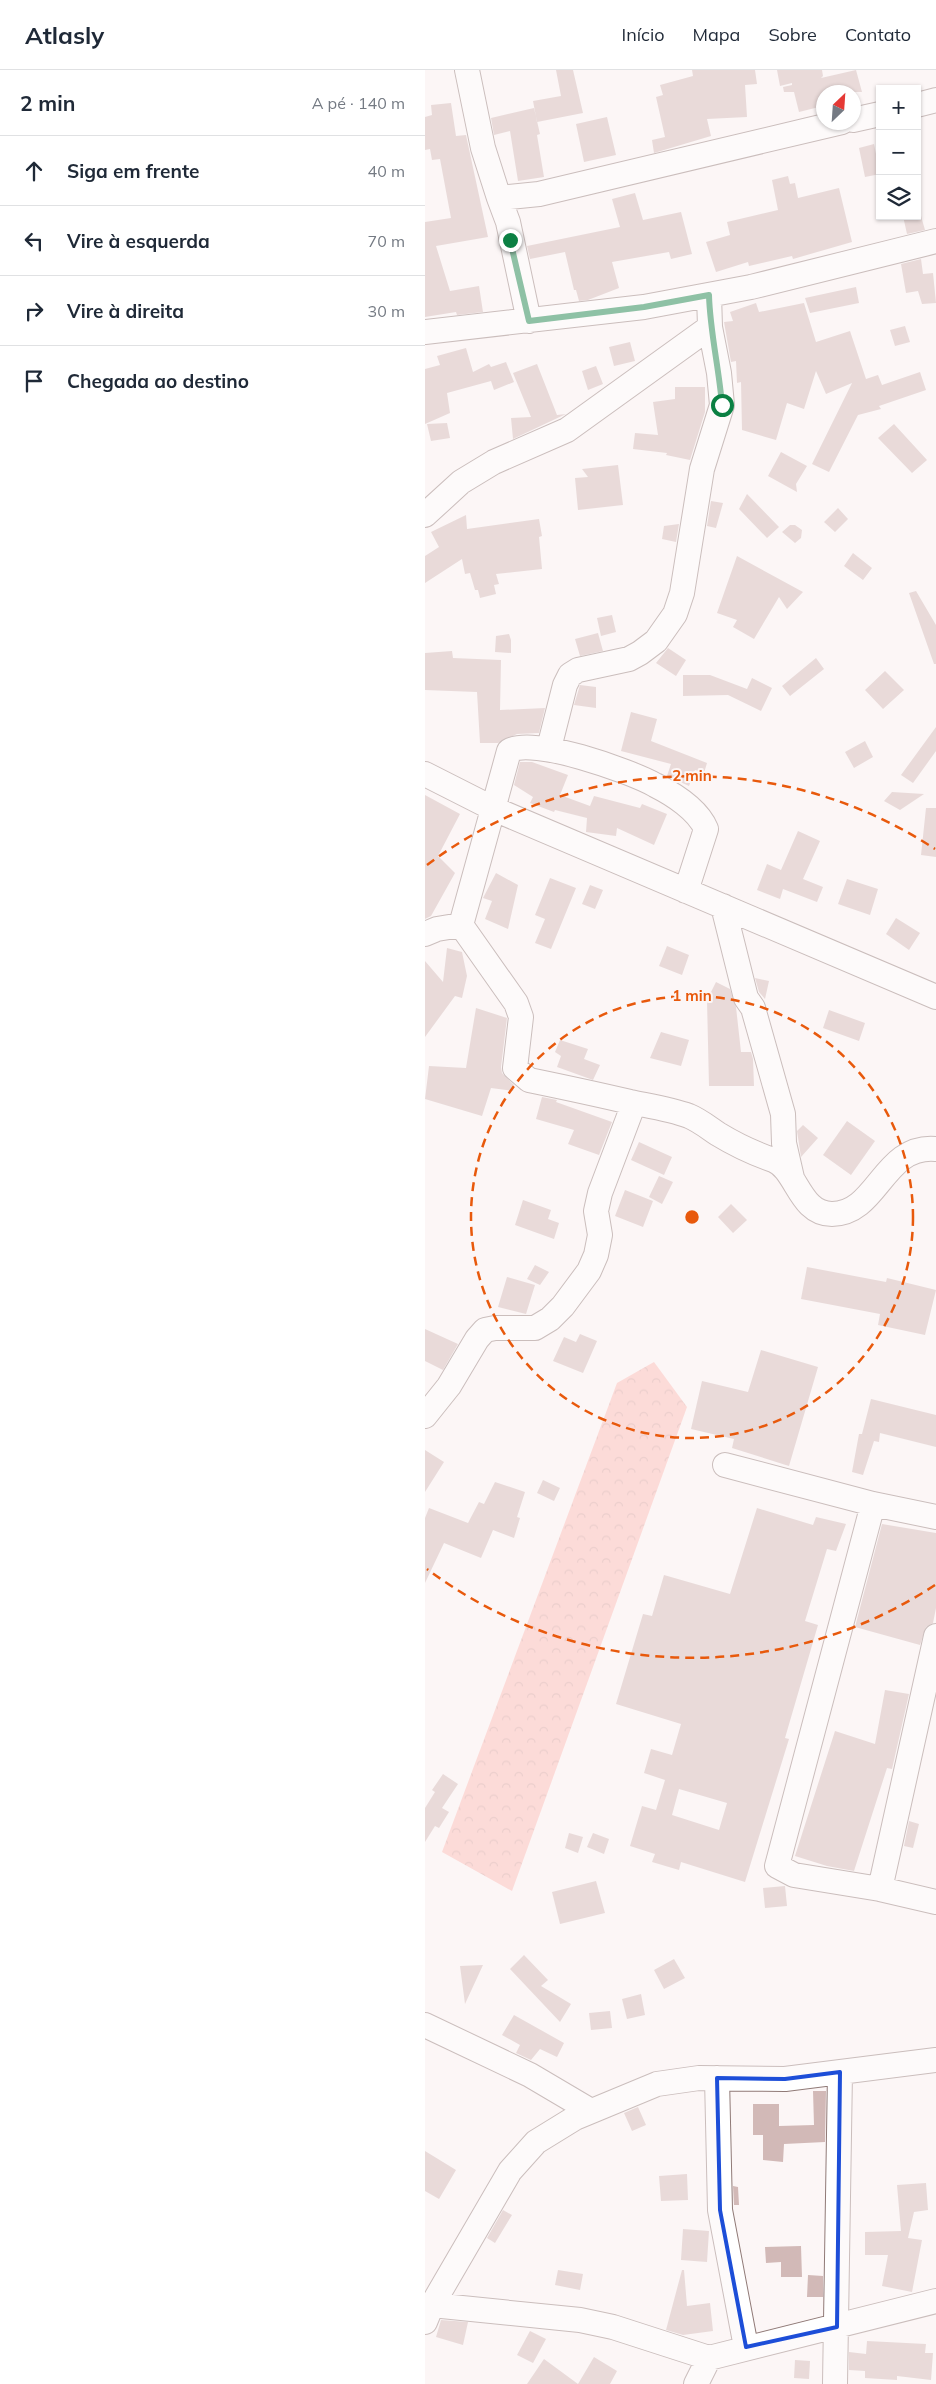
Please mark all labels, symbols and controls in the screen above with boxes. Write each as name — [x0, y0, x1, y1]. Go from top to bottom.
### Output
text: Atlasly — [25, 20, 104, 50]
text: Início — [622, 23, 665, 46]
text: Mapa — [693, 23, 740, 46]
text: Sobre — [768, 23, 817, 46]
text: Contato — [845, 23, 911, 46]
north arrow — [816, 85, 861, 130]
map controls — [876, 85, 921, 220]
button: + — [876, 85, 921, 130]
text: 2 min — [20, 90, 75, 116]
text: A pé · 140 m — [312, 93, 405, 113]
button: − — [876, 130, 921, 175]
icon: ahead — [20, 157, 48, 185]
text: Siga em frente — [67, 159, 199, 183]
text: 40 m — [368, 161, 405, 181]
button: layers — [876, 175, 921, 220]
icon: left — [20, 227, 48, 255]
text: Vire à esquerda — [67, 229, 210, 253]
route end — [499, 229, 522, 252]
text: 70 m — [368, 231, 405, 251]
icon: right — [20, 297, 48, 325]
text: Vire à direita — [67, 299, 184, 323]
text: 30 m — [368, 301, 405, 321]
icon: arrive — [20, 367, 48, 395]
text: Chegada ao destino — [67, 369, 249, 393]
route start — [711, 394, 734, 417]
text: 2 min — [672, 766, 712, 785]
text: 1 min — [672, 986, 712, 1005]
centre of rings — [683, 1208, 701, 1226]

